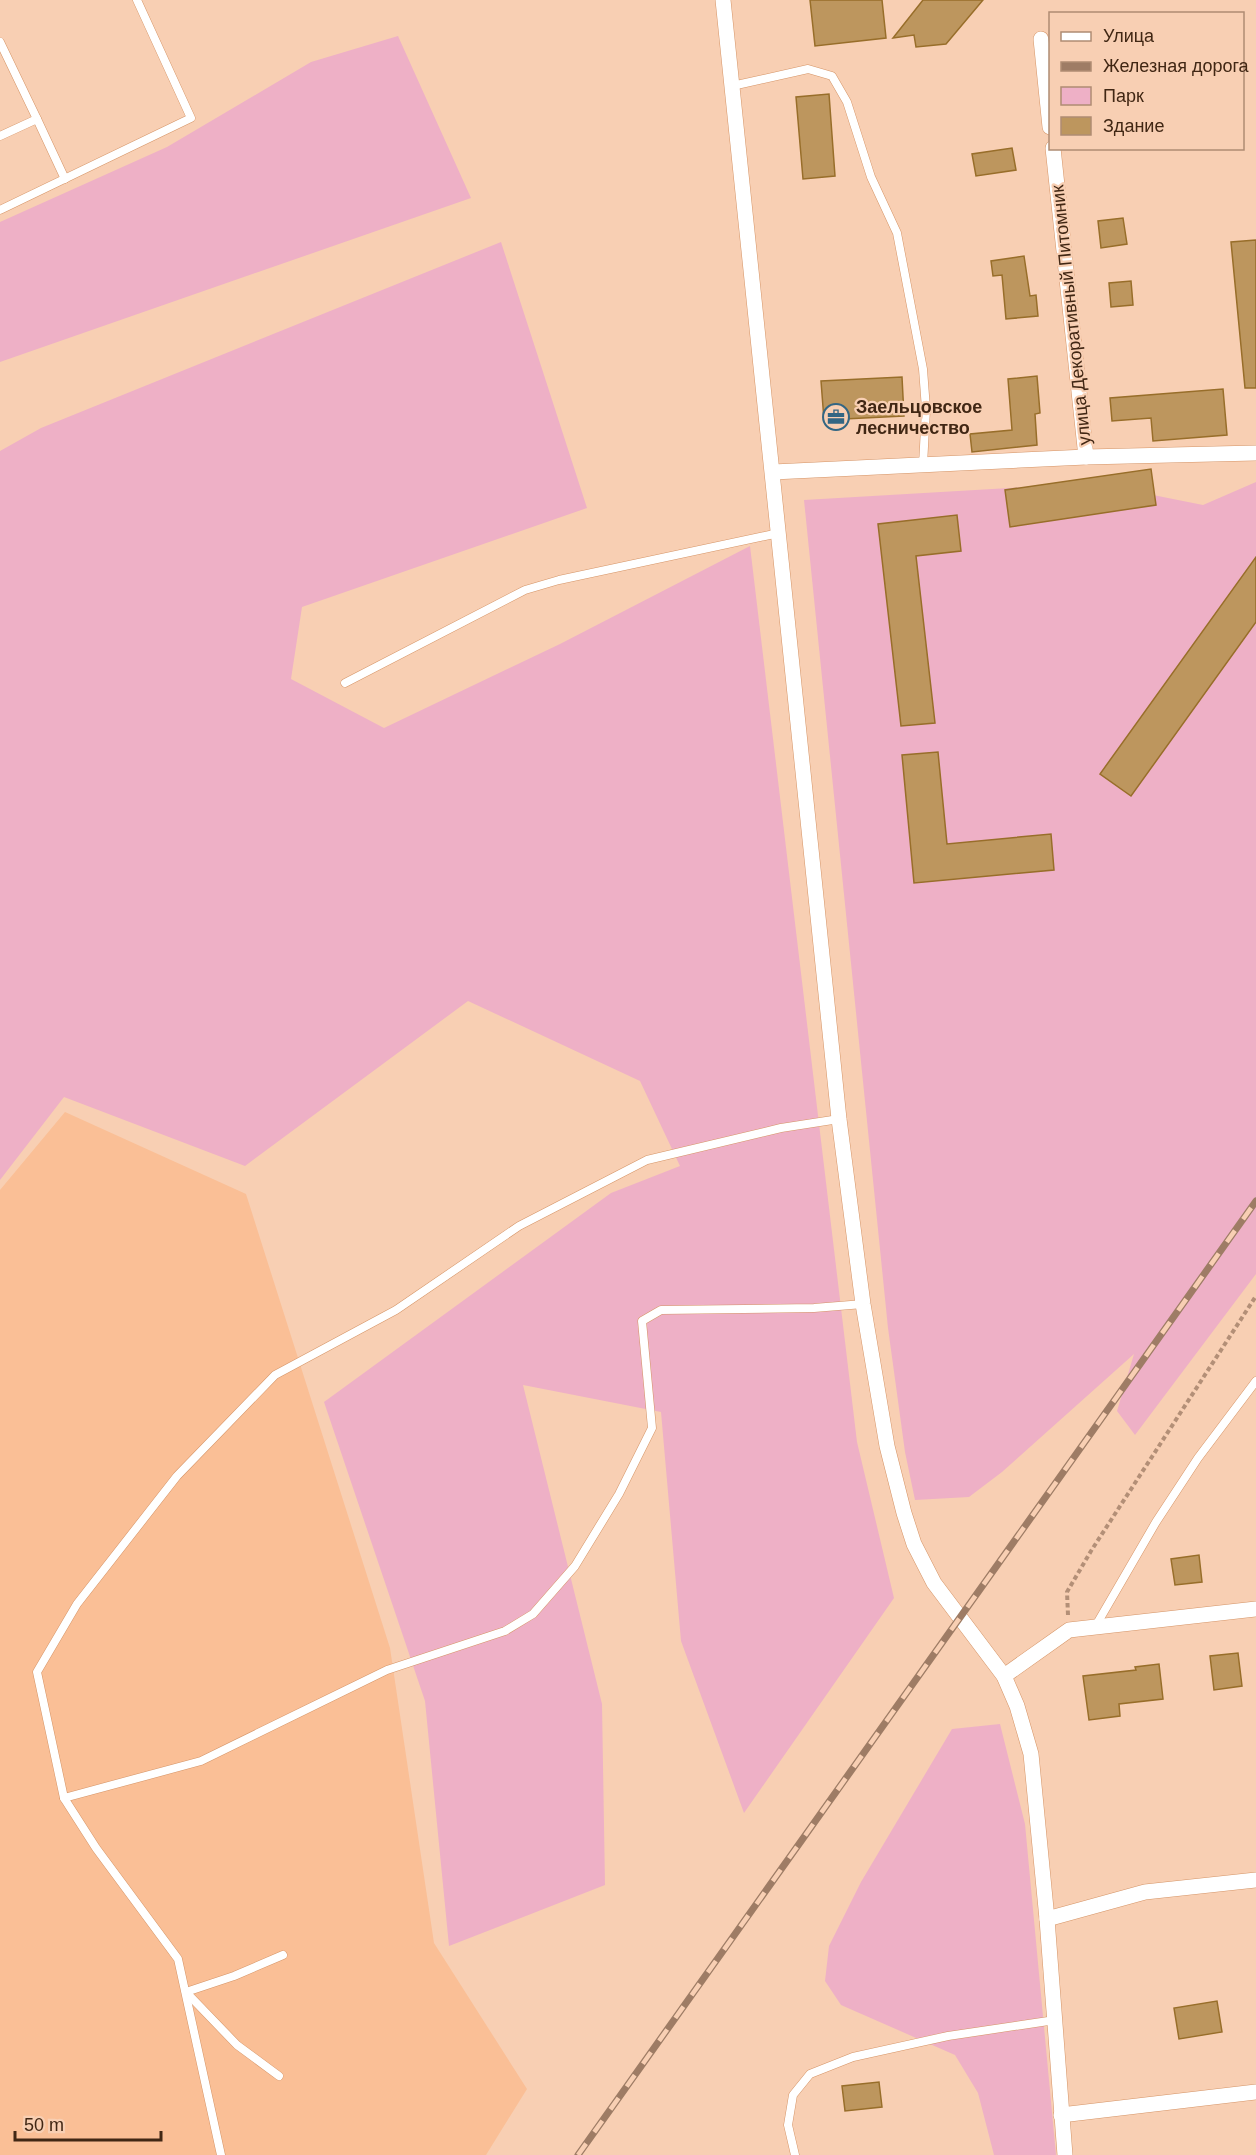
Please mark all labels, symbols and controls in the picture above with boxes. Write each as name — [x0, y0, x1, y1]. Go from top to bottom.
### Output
legend — [1049, 12, 1244, 150]
text: Улица — [1103, 26, 1155, 46]
text: Железная дорога — [1103, 56, 1250, 76]
text: Парк — [1103, 86, 1144, 106]
text: Здание — [1103, 116, 1164, 136]
street label: улица Декоративный Питомник — [1047, 184, 1095, 446]
place label: Заельцовское лесничество — [856, 397, 982, 438]
office icon: Заельцовское лесничество — [821, 402, 851, 432]
scale bar — [15, 2104, 160, 2142]
text: 50 m — [24, 2115, 64, 2135]

